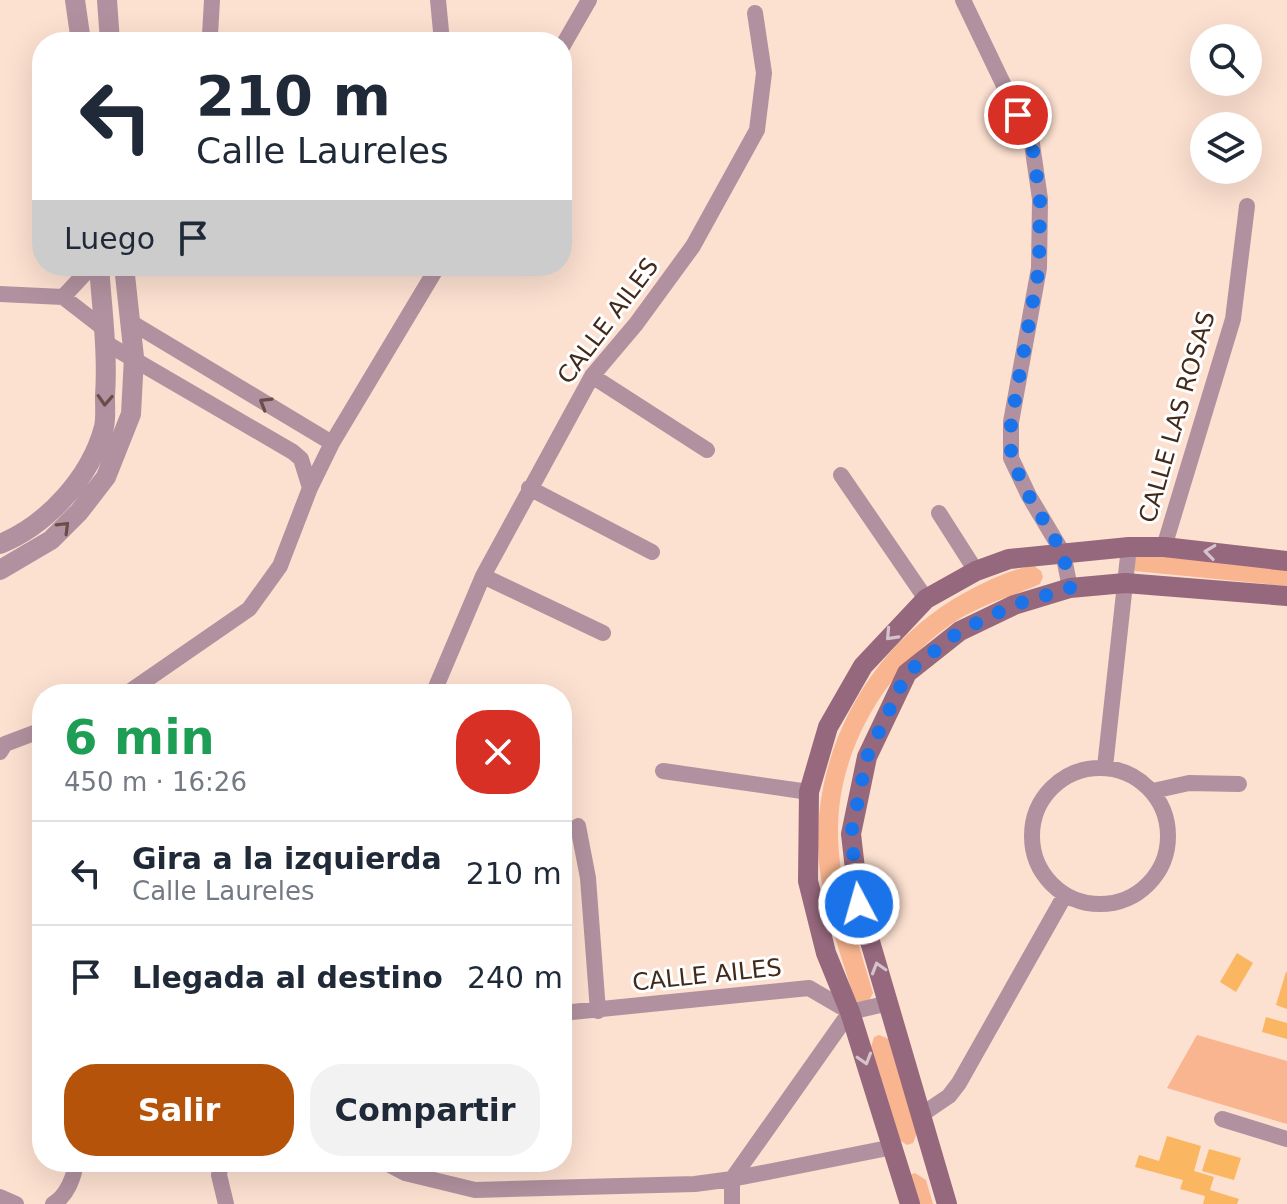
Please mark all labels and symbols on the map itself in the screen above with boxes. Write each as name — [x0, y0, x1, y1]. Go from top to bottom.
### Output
pin — [984, 81, 1052, 149]
street label: CALLE AILES — [552, 253, 664, 389]
street label: CALLE LAS ROSAS — [1133, 308, 1221, 526]
one-way arrow — [97, 394, 114, 407]
one-way arrow — [259, 397, 274, 413]
one-way arrow — [55, 521, 69, 536]
one-way arrow — [1203, 544, 1216, 561]
one-way arrow — [886, 626, 901, 640]
position arrow — [817, 862, 901, 946]
street label: CALLE AILES — [631, 953, 783, 997]
one-way arrow — [871, 961, 887, 975]
one-way arrow — [856, 1051, 872, 1065]

